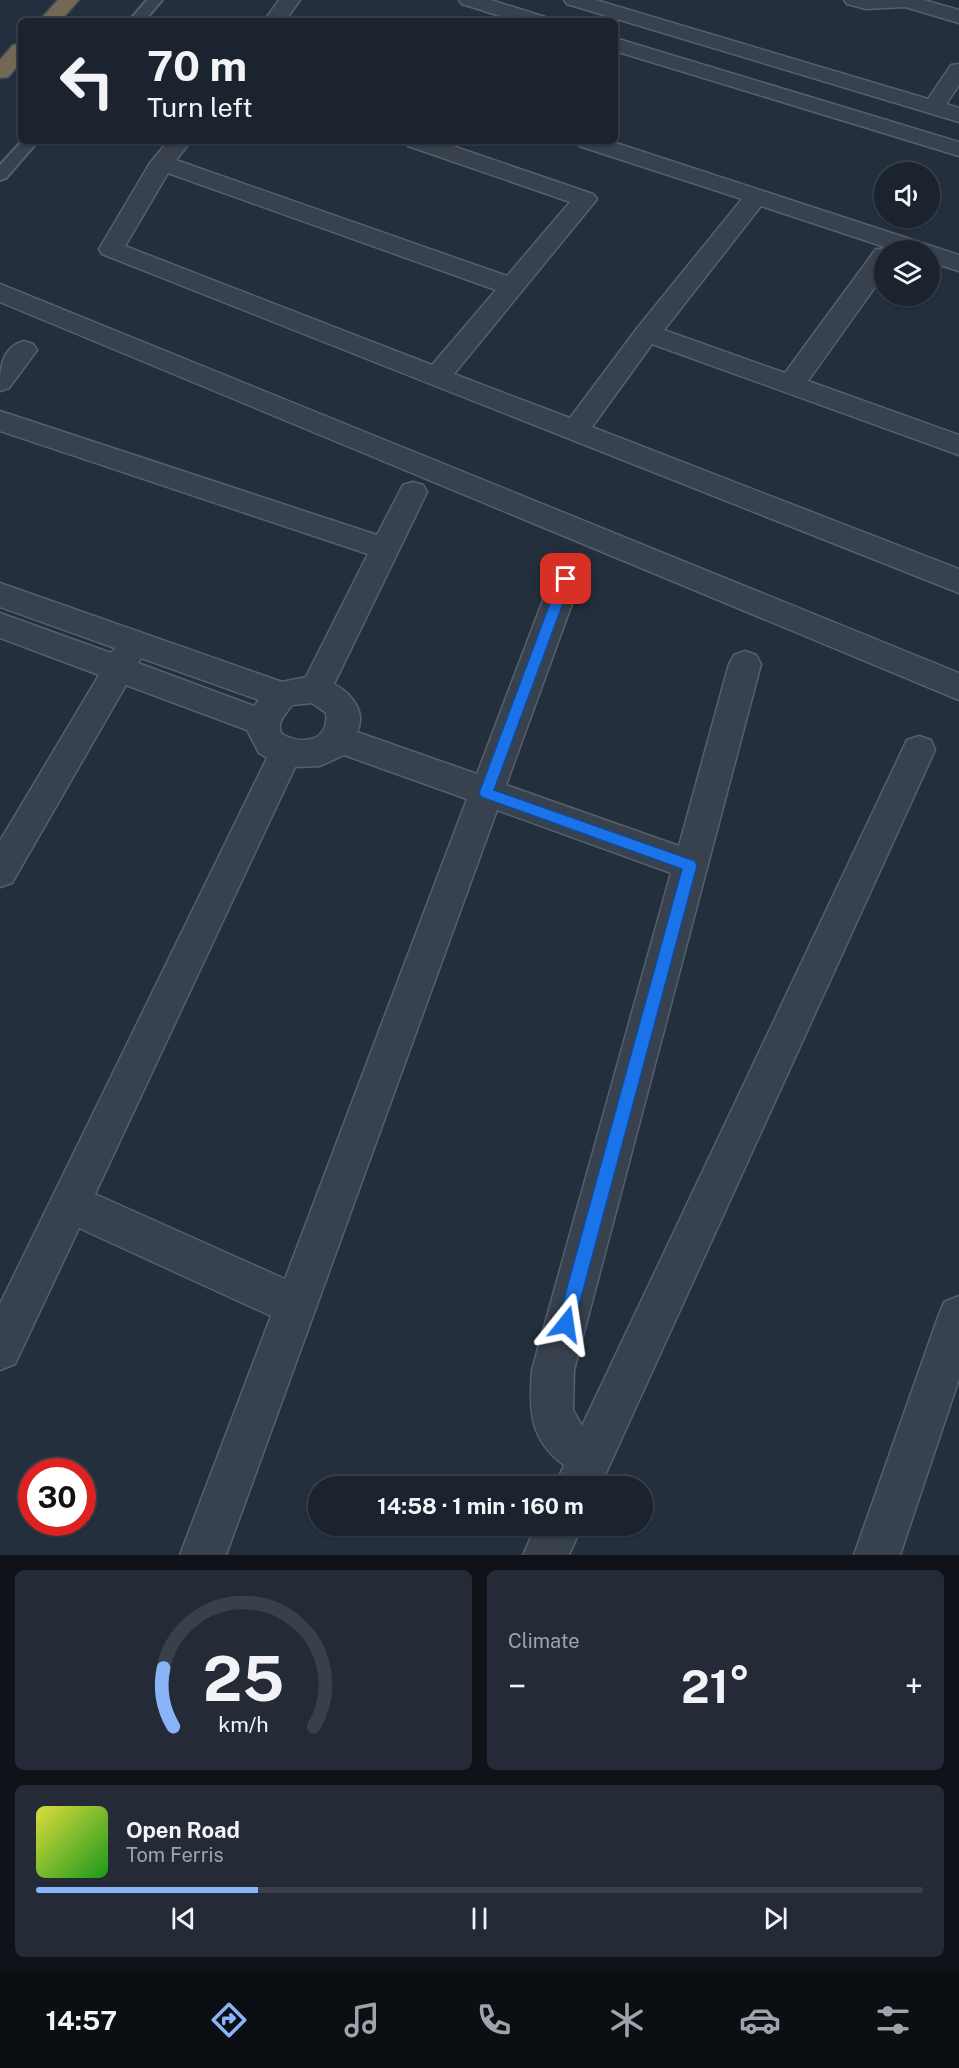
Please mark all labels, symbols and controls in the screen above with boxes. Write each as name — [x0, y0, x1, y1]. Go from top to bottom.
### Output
text: 70 m — [147, 41, 247, 90]
icon: left — [48, 42, 126, 120]
text: Turn left — [147, 91, 253, 123]
map controls — [874, 162, 940, 306]
button: sound — [874, 162, 940, 228]
button: layers — [874, 240, 940, 306]
pin — [540, 553, 591, 604]
icon: arrive — [549, 562, 582, 595]
position arrow — [534, 1292, 598, 1356]
speed limit sign: 30 — [18, 1458, 96, 1536]
text: 14:58 · 1 min · 160 m — [377, 1493, 584, 1519]
text: Climate — [508, 1629, 580, 1653]
text: 25 — [203, 1642, 284, 1715]
text: 21° — [681, 1660, 750, 1713]
text: − — [508, 1667, 526, 1705]
text: + — [905, 1667, 923, 1705]
text: km/h — [218, 1712, 269, 1737]
text: Open Road — [126, 1817, 240, 1843]
text: Tom Ferris — [126, 1843, 224, 1867]
icon: previous — [167, 1902, 200, 1935]
icon: pause — [463, 1902, 496, 1935]
icon: next — [759, 1902, 792, 1935]
icon: directions — [208, 1999, 250, 2041]
icon: music — [341, 1999, 383, 2041]
icon: phone — [473, 1999, 515, 2041]
icon: climate — [606, 1999, 648, 2041]
icon: car — [739, 1999, 781, 2041]
icon: filters — [872, 1999, 914, 2041]
text: 14:57 — [45, 2004, 117, 2036]

